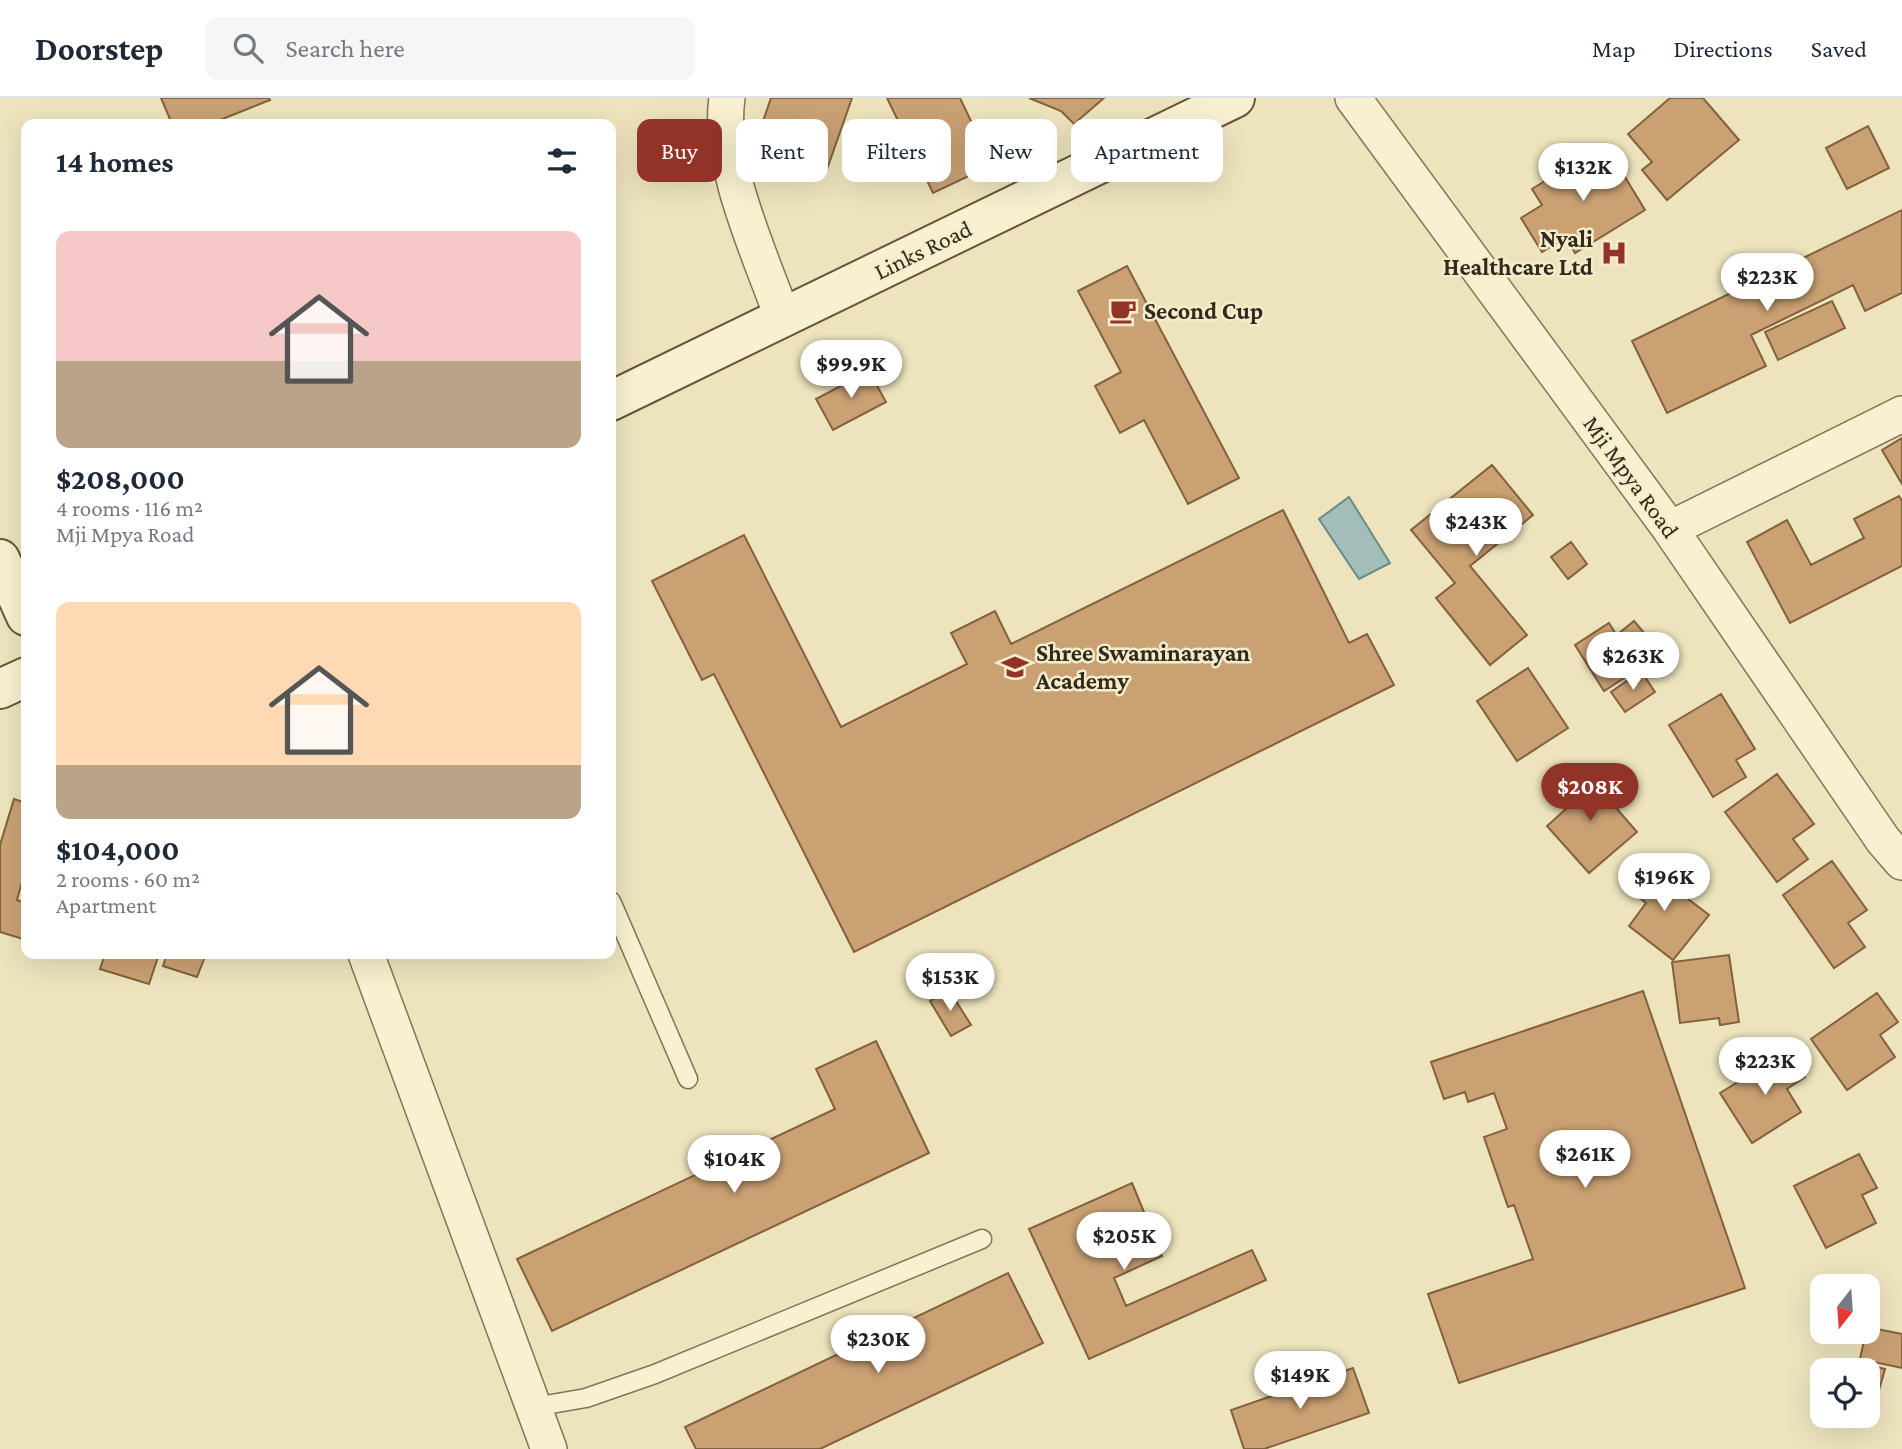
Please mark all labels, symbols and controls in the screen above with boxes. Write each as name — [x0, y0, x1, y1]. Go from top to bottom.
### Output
search box — [205, 17, 695, 80]
icon: search — [229, 29, 267, 67]
text: Doorstep — [35, 30, 163, 67]
text: Search here — [285, 34, 405, 63]
text: Map — [1592, 35, 1636, 62]
text: Directions — [1674, 35, 1773, 62]
text: Saved — [1811, 35, 1867, 62]
chip: Buy — [637, 119, 722, 182]
chip: Rent — [736, 119, 828, 182]
chip: Filters — [842, 119, 951, 182]
chip: New — [965, 119, 1057, 182]
chip: Apartment — [1071, 119, 1223, 182]
icon: filters — [543, 142, 581, 180]
pin: $132K — [1534, 144, 1632, 203]
text: 14 homes — [56, 145, 174, 178]
text: $132K — [1554, 153, 1612, 179]
street label: Links Road — [870, 214, 976, 285]
place label: Nyali Healthcare Ltd — [1443, 225, 1593, 280]
hospital icon: Nyali Healthcare Ltd — [1599, 238, 1629, 268]
pin: $223K — [1718, 254, 1816, 313]
text: $223K — [1737, 263, 1797, 289]
icon: home — [256, 276, 382, 402]
cafe icon: Second Cup — [1108, 296, 1138, 326]
place label: Second Cup — [1144, 297, 1263, 324]
pin: $99.9K — [794, 341, 908, 400]
text: $99.9K — [816, 350, 886, 376]
street label: Mji Mpya Road — [1578, 410, 1685, 543]
text: $208,000 — [56, 462, 185, 495]
text: 4 rooms · 116 m² — [56, 495, 203, 521]
pin: $243K — [1427, 498, 1525, 558]
text: $243K — [1445, 508, 1507, 534]
text: Mji Mpya Road — [56, 521, 194, 547]
pin: $263K — [1584, 632, 1682, 692]
place label: Shree Swaminarayan Academy — [1035, 639, 1250, 694]
text: $263K — [1602, 642, 1664, 668]
icon: home — [256, 647, 382, 773]
school or university icon: Shree Swaminarayan Academy — [1000, 652, 1030, 682]
pin: $208K — [1541, 764, 1639, 823]
text: $208K — [1557, 773, 1623, 799]
text: $104,000 — [56, 833, 179, 866]
pin: $196K — [1615, 854, 1713, 913]
text: $196K — [1634, 863, 1694, 889]
text: 2 rooms · 60 m² — [56, 866, 200, 892]
text: Apartment — [56, 892, 156, 918]
pin: $153K — [901, 954, 999, 1013]
text: $153K — [922, 963, 978, 989]
pin: $223K — [1716, 1038, 1814, 1097]
text: $223K — [1735, 1047, 1795, 1073]
pin: $261K — [1536, 1130, 1634, 1190]
pin: $104K — [685, 1136, 783, 1195]
text: $261K — [1555, 1140, 1615, 1166]
text: $104K — [703, 1145, 765, 1171]
pin: $205K — [1075, 1212, 1173, 1272]
text: $205K — [1092, 1222, 1156, 1248]
north arrow — [1810, 1274, 1880, 1344]
map controls — [1810, 1274, 1880, 1428]
pin: $230K — [829, 1316, 927, 1375]
text: $230K — [846, 1325, 910, 1351]
pin: $149K — [1251, 1352, 1349, 1411]
button: locate — [1810, 1358, 1880, 1428]
text: $149K — [1270, 1361, 1330, 1387]

